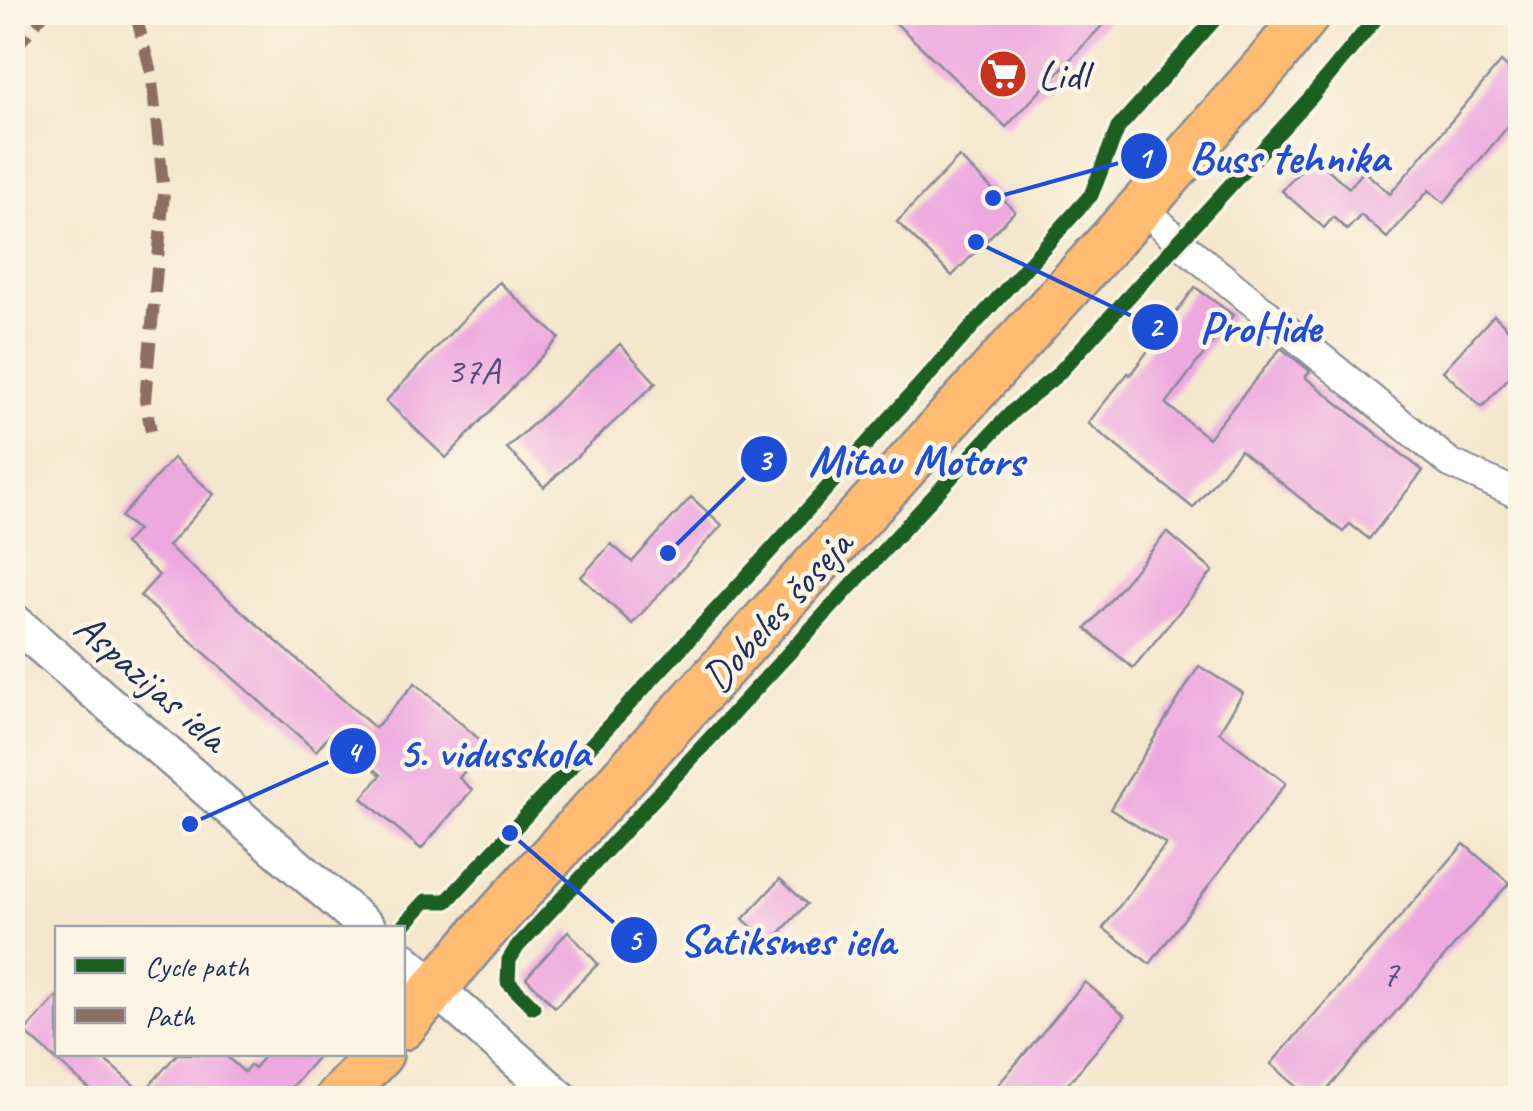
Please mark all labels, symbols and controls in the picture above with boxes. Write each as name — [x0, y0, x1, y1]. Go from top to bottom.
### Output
supermarket icon: Lidl — [977, 48, 1029, 100]
place label: Lidl — [1038, 49, 1095, 102]
callout: Buss tehnika — [1119, 119, 1408, 194]
text: Buss tehnika — [1189, 129, 1393, 186]
text: 1 — [1137, 138, 1154, 176]
callout: ProHide — [1130, 289, 1341, 364]
text: ProHide — [1199, 299, 1324, 356]
text: 2 — [1148, 308, 1164, 346]
house number: 37A — [446, 347, 502, 394]
callout: Mitau Motors — [739, 422, 1044, 497]
text: Mitau Motors — [808, 432, 1028, 489]
text: 3 — [757, 441, 773, 479]
street label: Dobeles šoseja — [691, 516, 866, 703]
street label: Aspazijas iela — [63, 601, 242, 766]
callout: 5. vidusskola — [328, 714, 609, 789]
text: 5. vidusskola — [399, 724, 593, 781]
text: 4 — [346, 733, 363, 771]
callout: Satiksmes iela — [609, 902, 915, 977]
text: Satiksmes iela — [679, 912, 899, 969]
text: 5 — [627, 921, 643, 959]
legend — [55, 926, 405, 1056]
text: Cycle path — [145, 947, 249, 985]
house number: 7 — [1381, 950, 1400, 997]
text: Path — [145, 997, 196, 1035]

